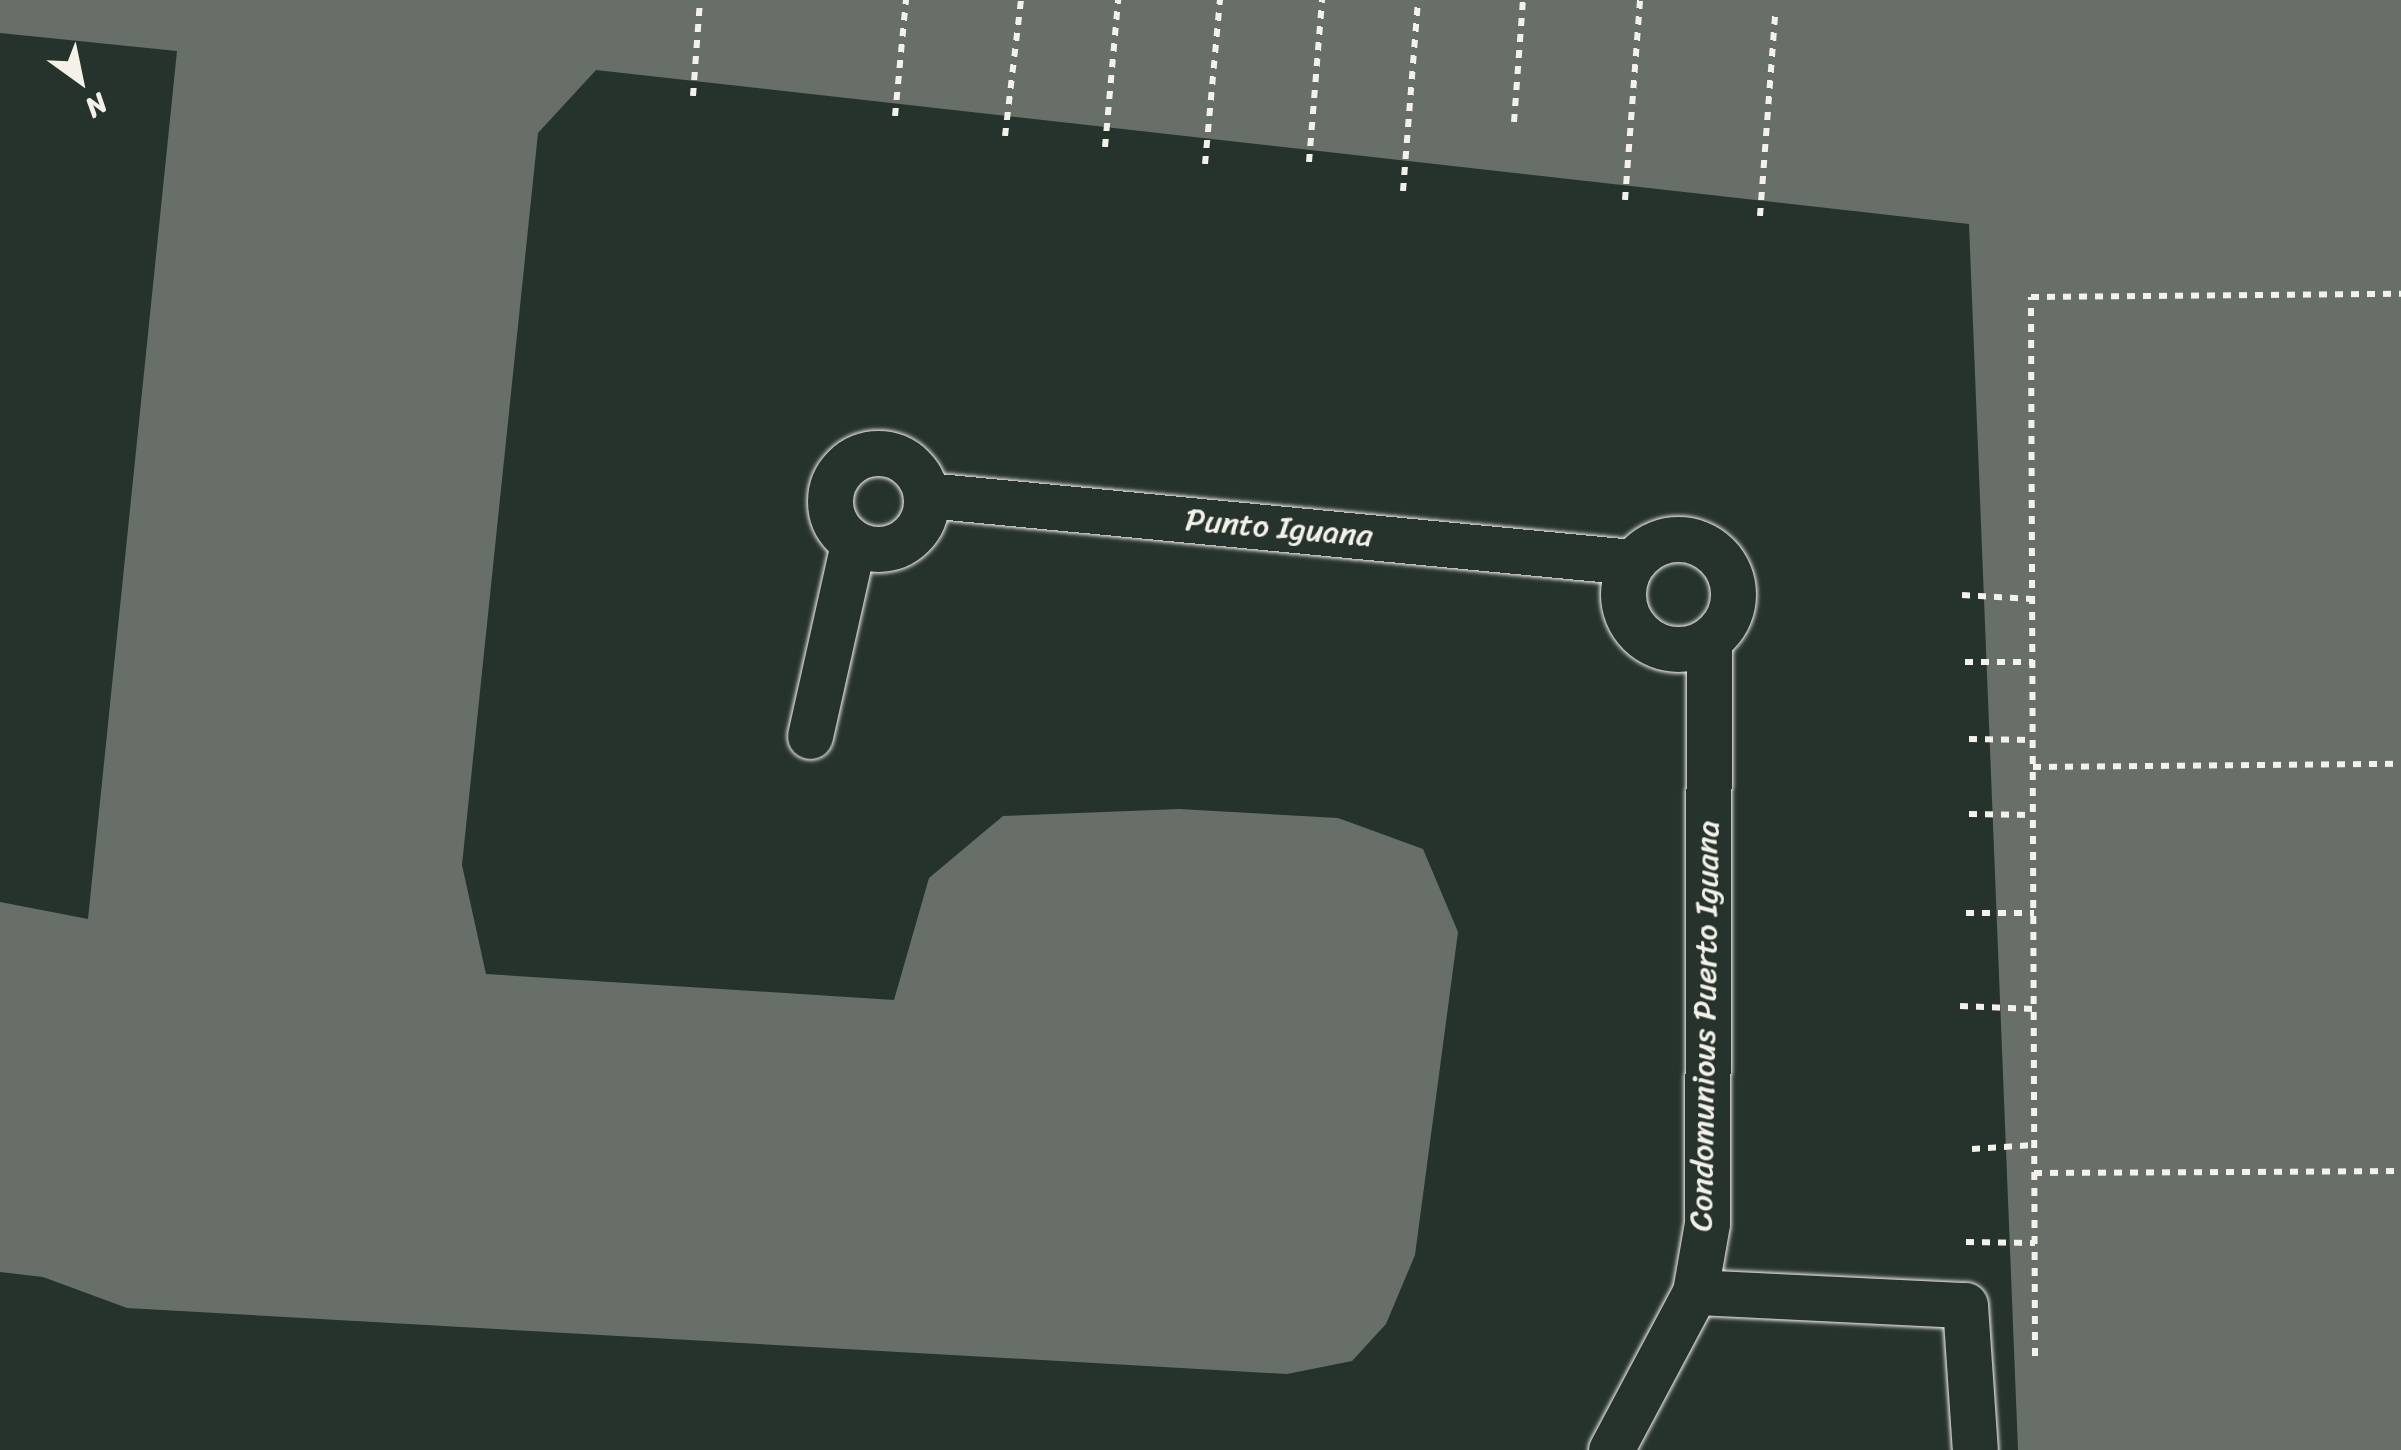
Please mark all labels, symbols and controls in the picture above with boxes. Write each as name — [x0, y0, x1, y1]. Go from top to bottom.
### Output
north arrow — [30, 30, 130, 130]
text: N — [75, 80, 118, 131]
street label: Punto Iguana — [1184, 501, 1374, 555]
street label: Condomunious Puerto Iguana — [1682, 820, 1728, 1232]

